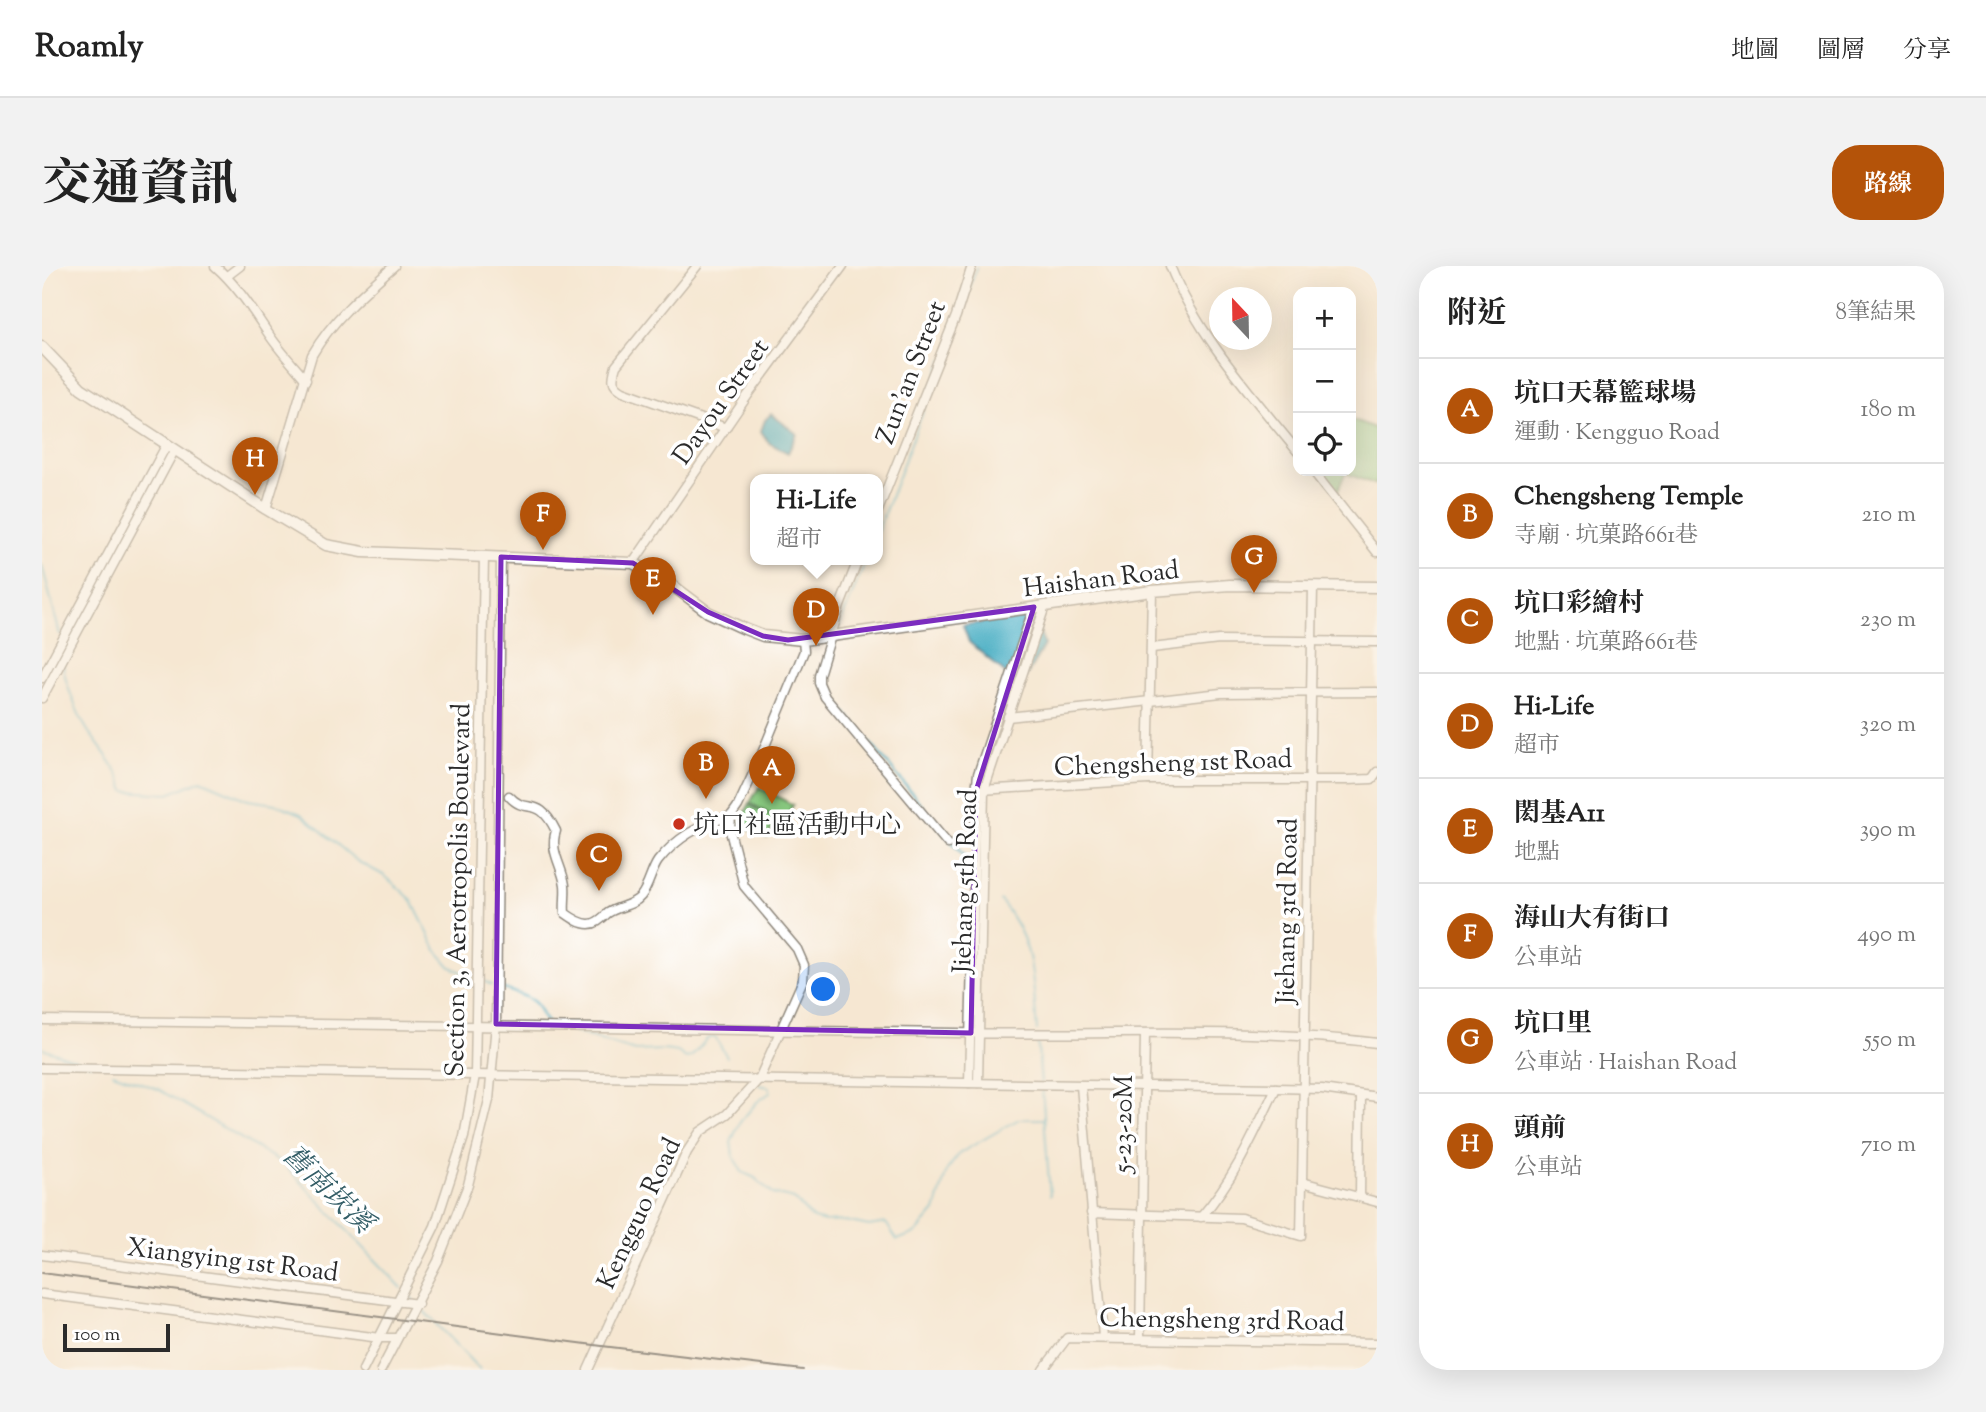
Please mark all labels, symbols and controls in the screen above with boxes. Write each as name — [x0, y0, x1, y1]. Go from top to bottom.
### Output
text: Roamly — [35, 24, 144, 72]
text: 地圖 — [1731, 34, 1779, 68]
text: 圖層 — [1817, 34, 1865, 68]
text: 分享 — [1903, 34, 1951, 68]
button: 路線 — [1832, 145, 1944, 220]
text: 交通資訊 — [42, 152, 238, 222]
north arrow — [1209, 287, 1272, 350]
map controls — [1293, 287, 1356, 476]
button: + — [1293, 287, 1356, 350]
text: 附近 — [1447, 293, 1507, 336]
street label: Zun'an Street — [868, 296, 957, 450]
text: 8筆結果 — [1836, 297, 1916, 330]
street label: Dayou Street — [665, 332, 779, 473]
button: − — [1293, 350, 1356, 413]
text: 坑口天幕籃球場 — [1514, 376, 1696, 413]
text: A — [1461, 394, 1479, 427]
text: 180 m — [1861, 394, 1916, 427]
button: locate — [1293, 413, 1356, 476]
text: 運動 · Kengguo Road — [1514, 417, 1720, 450]
pin: H — [232, 437, 278, 495]
popup — [750, 474, 883, 565]
text: Chengsheng Temple — [1514, 479, 1743, 516]
text: Hi-Life — [776, 483, 857, 520]
pin: F — [520, 492, 566, 550]
text: B — [1463, 499, 1477, 532]
text: 210 m — [1862, 499, 1916, 532]
text: 寺廟 · 坑菓路661巷 — [1514, 520, 1698, 553]
text: 超市 — [776, 524, 822, 557]
pin: G — [1231, 535, 1277, 593]
street label: Haishan Road — [1021, 553, 1182, 608]
pin: E — [630, 557, 676, 615]
text: 坑口彩繪村 — [1514, 586, 1644, 623]
pin: D — [793, 588, 839, 646]
text: C — [1461, 604, 1479, 637]
text: 230 m — [1860, 604, 1916, 637]
text: 地點 · 坑菓路661巷 — [1514, 627, 1698, 660]
text: Hi-Life — [1514, 689, 1594, 726]
street label: Section 3, Aerotropolis Boulevard — [438, 702, 481, 1078]
text: D — [1461, 709, 1479, 742]
text: 320 m — [1860, 709, 1916, 742]
text: 超市 — [1514, 730, 1560, 763]
pin: B — [683, 741, 729, 799]
street label: Chengsheng 1st Road — [1053, 742, 1293, 787]
pin: A — [749, 746, 795, 804]
street label: Jiehang 5th Road — [945, 788, 988, 976]
text: 閎基A11 — [1514, 796, 1605, 833]
place label: 坑口社區活動中心 — [693, 808, 901, 845]
text: E — [1463, 814, 1477, 847]
text: 390 m — [1860, 814, 1916, 847]
marker: 坑口社區活動中心 — [671, 816, 687, 832]
street label: Jiehang 3rd Road — [1268, 817, 1309, 1006]
pin: C — [576, 833, 622, 891]
text: 地點 — [1514, 837, 1560, 870]
text: 海山大有街口 — [1514, 901, 1670, 938]
text: F — [1464, 919, 1476, 952]
text: 490 m — [1857, 919, 1916, 952]
text: 公車站 — [1514, 942, 1583, 975]
your location — [806, 972, 840, 1006]
text: 坑口里 — [1514, 1006, 1592, 1043]
text: G — [1461, 1024, 1479, 1057]
text: 550 m — [1864, 1024, 1916, 1057]
text: 公車站 · Haishan Road — [1514, 1047, 1737, 1080]
street label: 5-23-20M — [1105, 1075, 1144, 1175]
text: 頭前 — [1514, 1111, 1566, 1148]
text: H — [1461, 1129, 1479, 1162]
text: 710 m — [1861, 1129, 1916, 1162]
street label: Kengguo Road — [589, 1132, 692, 1296]
water label: 舊南崁溪 — [273, 1137, 383, 1246]
text: 公車站 — [1514, 1152, 1583, 1185]
street label: Xiangying 1st Road — [125, 1230, 341, 1293]
street label: Chengsheng 3rd Road — [1099, 1301, 1345, 1342]
scale bar — [63, 1321, 170, 1353]
text: 100 m — [74, 1322, 120, 1349]

